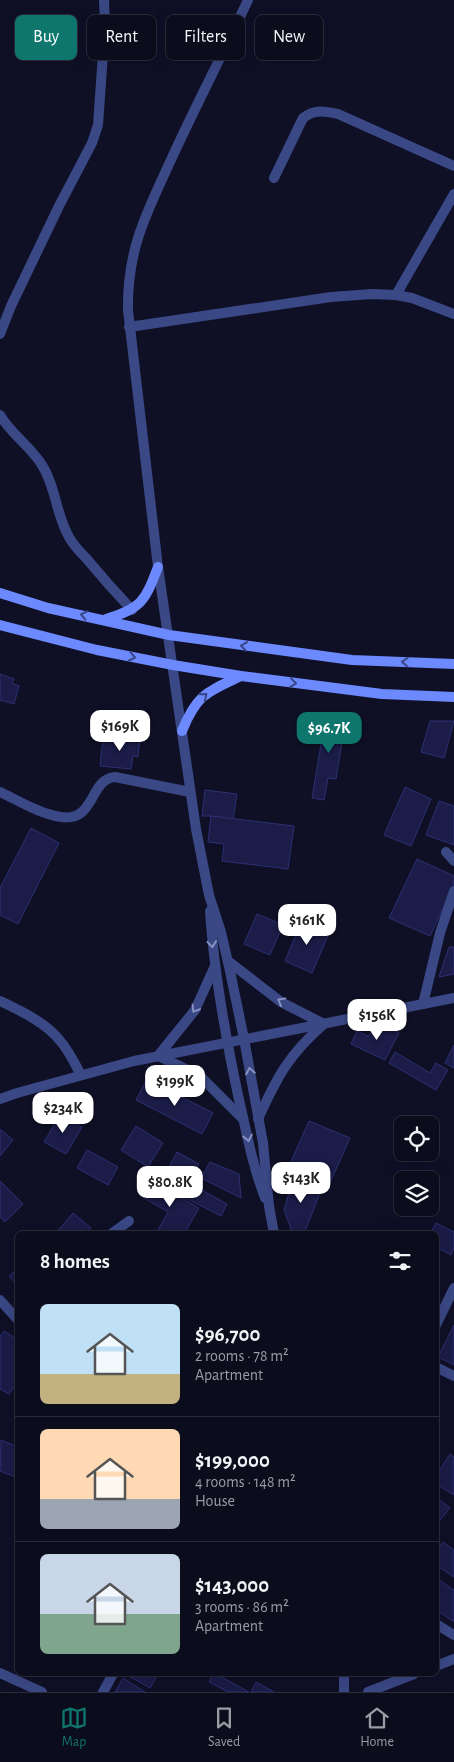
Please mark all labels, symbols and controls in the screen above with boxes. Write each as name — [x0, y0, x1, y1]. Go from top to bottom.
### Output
chip: Buy — [15, 15, 77, 60]
chip: Rent — [87, 15, 156, 60]
chip: Filters — [166, 15, 245, 60]
chip: New — [255, 15, 323, 60]
one-way arrow — [80, 610, 89, 621]
one-way arrow — [239, 641, 247, 652]
one-way arrow — [128, 651, 137, 662]
one-way arrow — [401, 657, 409, 667]
one-way arrow — [289, 677, 297, 688]
one-way arrow — [198, 694, 207, 702]
pin: $169K — [85, 710, 155, 752]
pin: $96.7K — [288, 712, 370, 754]
text: $169K — [101, 718, 139, 734]
text: $96.7K — [308, 720, 350, 736]
pin: $161K — [272, 904, 342, 946]
text: $161K — [289, 912, 325, 928]
one-way arrow — [206, 940, 217, 948]
one-way arrow — [278, 998, 287, 1008]
pin: $156K — [342, 998, 412, 1041]
one-way arrow — [192, 1003, 201, 1013]
text: $156K — [359, 1007, 395, 1023]
pin: $199K — [140, 1064, 210, 1107]
one-way arrow — [245, 1067, 255, 1076]
text: $199K — [156, 1073, 194, 1089]
pin: $234K — [28, 1092, 98, 1134]
text: $234K — [43, 1100, 83, 1116]
map controls — [394, 1116, 439, 1216]
button: locate — [394, 1116, 439, 1161]
one-way arrow — [242, 1133, 252, 1142]
pin: $143K — [266, 1162, 336, 1204]
pin: $80.8K — [129, 1166, 211, 1208]
text: $143K — [282, 1170, 320, 1186]
button: layers — [394, 1171, 439, 1216]
text: $80.8K — [148, 1174, 192, 1190]
icon: filters — [386, 1247, 414, 1275]
text: 8 homes — [40, 1251, 110, 1272]
icon: home — [80, 1324, 140, 1384]
text: $96,700 — [195, 1324, 261, 1345]
text: 2 rooms · 78 m² — [195, 1348, 289, 1364]
text: Apartment — [195, 1367, 263, 1383]
icon: home — [80, 1449, 140, 1509]
text: $199,000 — [195, 1450, 270, 1471]
text: 4 rooms · 148 m² — [195, 1474, 296, 1490]
text: House — [195, 1493, 235, 1509]
icon: home — [80, 1574, 140, 1634]
text: $143,000 — [195, 1575, 269, 1596]
text: 3 rooms · 86 m² — [195, 1599, 289, 1615]
text: Apartment — [195, 1618, 263, 1634]
tab: Map — [60, 1704, 88, 1751]
tab: Saved — [208, 1704, 240, 1751]
tab: Home — [360, 1704, 394, 1751]

